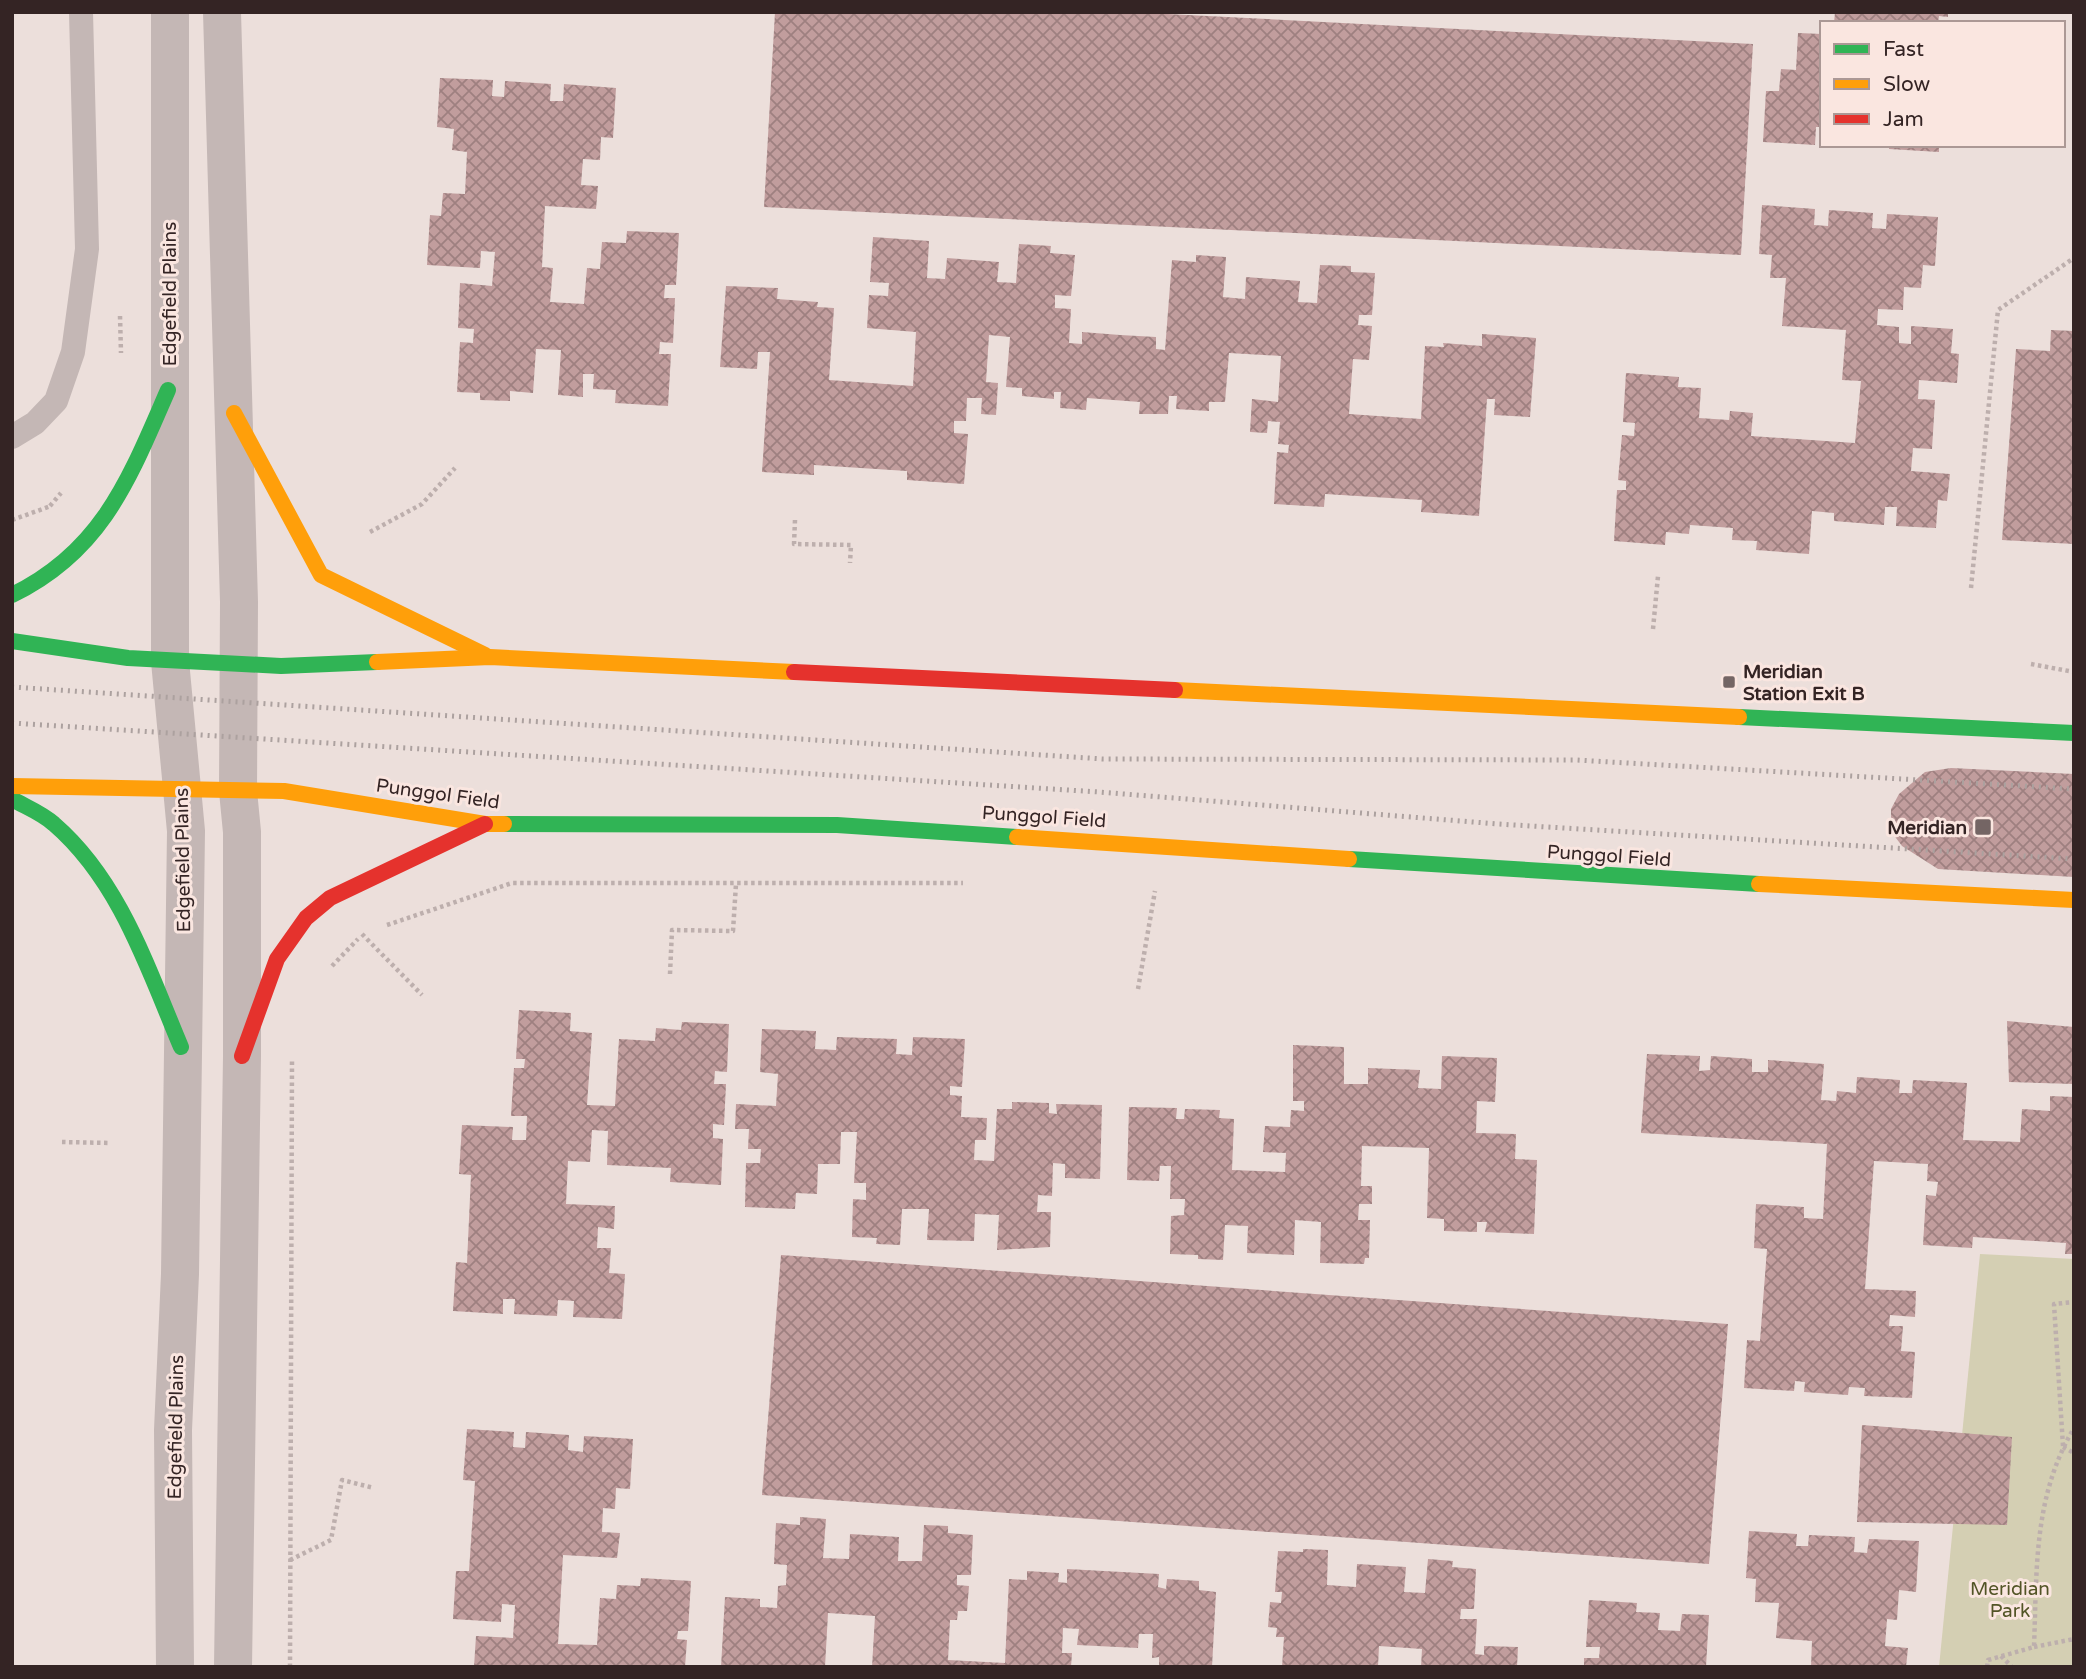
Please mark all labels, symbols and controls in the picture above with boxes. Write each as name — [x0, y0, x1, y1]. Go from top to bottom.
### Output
legend — [1820, 21, 2065, 147]
text: Fast — [1883, 37, 1924, 62]
text: Slow — [1883, 72, 1931, 97]
text: Jam — [1883, 107, 1924, 132]
street label: Edgefield Plains — [159, 222, 181, 366]
place label: Meridian Station Exit B — [1743, 661, 1865, 705]
marker: Meridian Station Exit B — [1721, 674, 1737, 690]
street label: Punggol Field — [375, 774, 501, 814]
street label: Edgefield Plains — [171, 788, 195, 932]
street label: Punggol Field — [981, 802, 1107, 832]
place label: Meridian — [1887, 817, 1967, 839]
marker: Meridian — [1973, 817, 1993, 837]
street label: Punggol Field — [1546, 841, 1672, 871]
street label: Edgefield Plains — [164, 1355, 188, 1499]
park label: Meridian Park — [1970, 1578, 2050, 1622]

